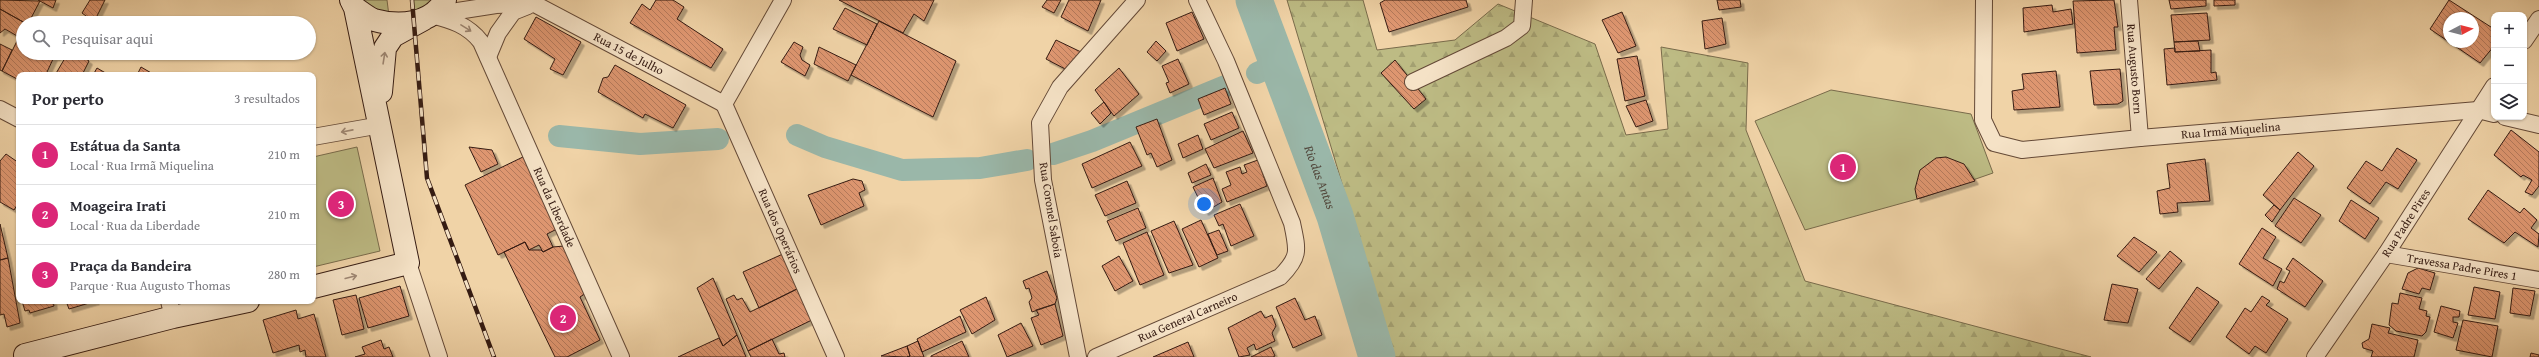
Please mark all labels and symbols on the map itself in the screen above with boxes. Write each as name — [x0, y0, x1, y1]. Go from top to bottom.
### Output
north arrow — [2443, 12, 2479, 48]
street label: Rua Augusto Born — [2123, 23, 2147, 115]
one-way arrow — [460, 24, 472, 32]
street label: Rua 15 de Julho — [591, 28, 667, 79]
one-way arrow — [380, 52, 388, 65]
street label: Rua Irmã Miquelina — [2180, 117, 2281, 143]
one-way arrow — [341, 127, 354, 135]
water label: Rio das Antas — [1299, 142, 1341, 212]
pin: 1 — [1830, 152, 1856, 182]
street label: Rua Coronel Saboia — [1036, 161, 1067, 259]
street label: Rua da Liberdade — [530, 164, 580, 250]
street label: Rua Padre Pires — [2377, 185, 2434, 260]
street label: Rua dos Operários — [755, 186, 807, 276]
pin: 3 — [328, 189, 354, 219]
your location — [1194, 194, 1214, 214]
street label: Travessa Padre Pires 1 — [2406, 249, 2518, 284]
one-way arrow — [344, 273, 357, 281]
street label: Rua General Carneiro — [1135, 288, 1240, 346]
pin: 2 — [550, 303, 576, 333]

